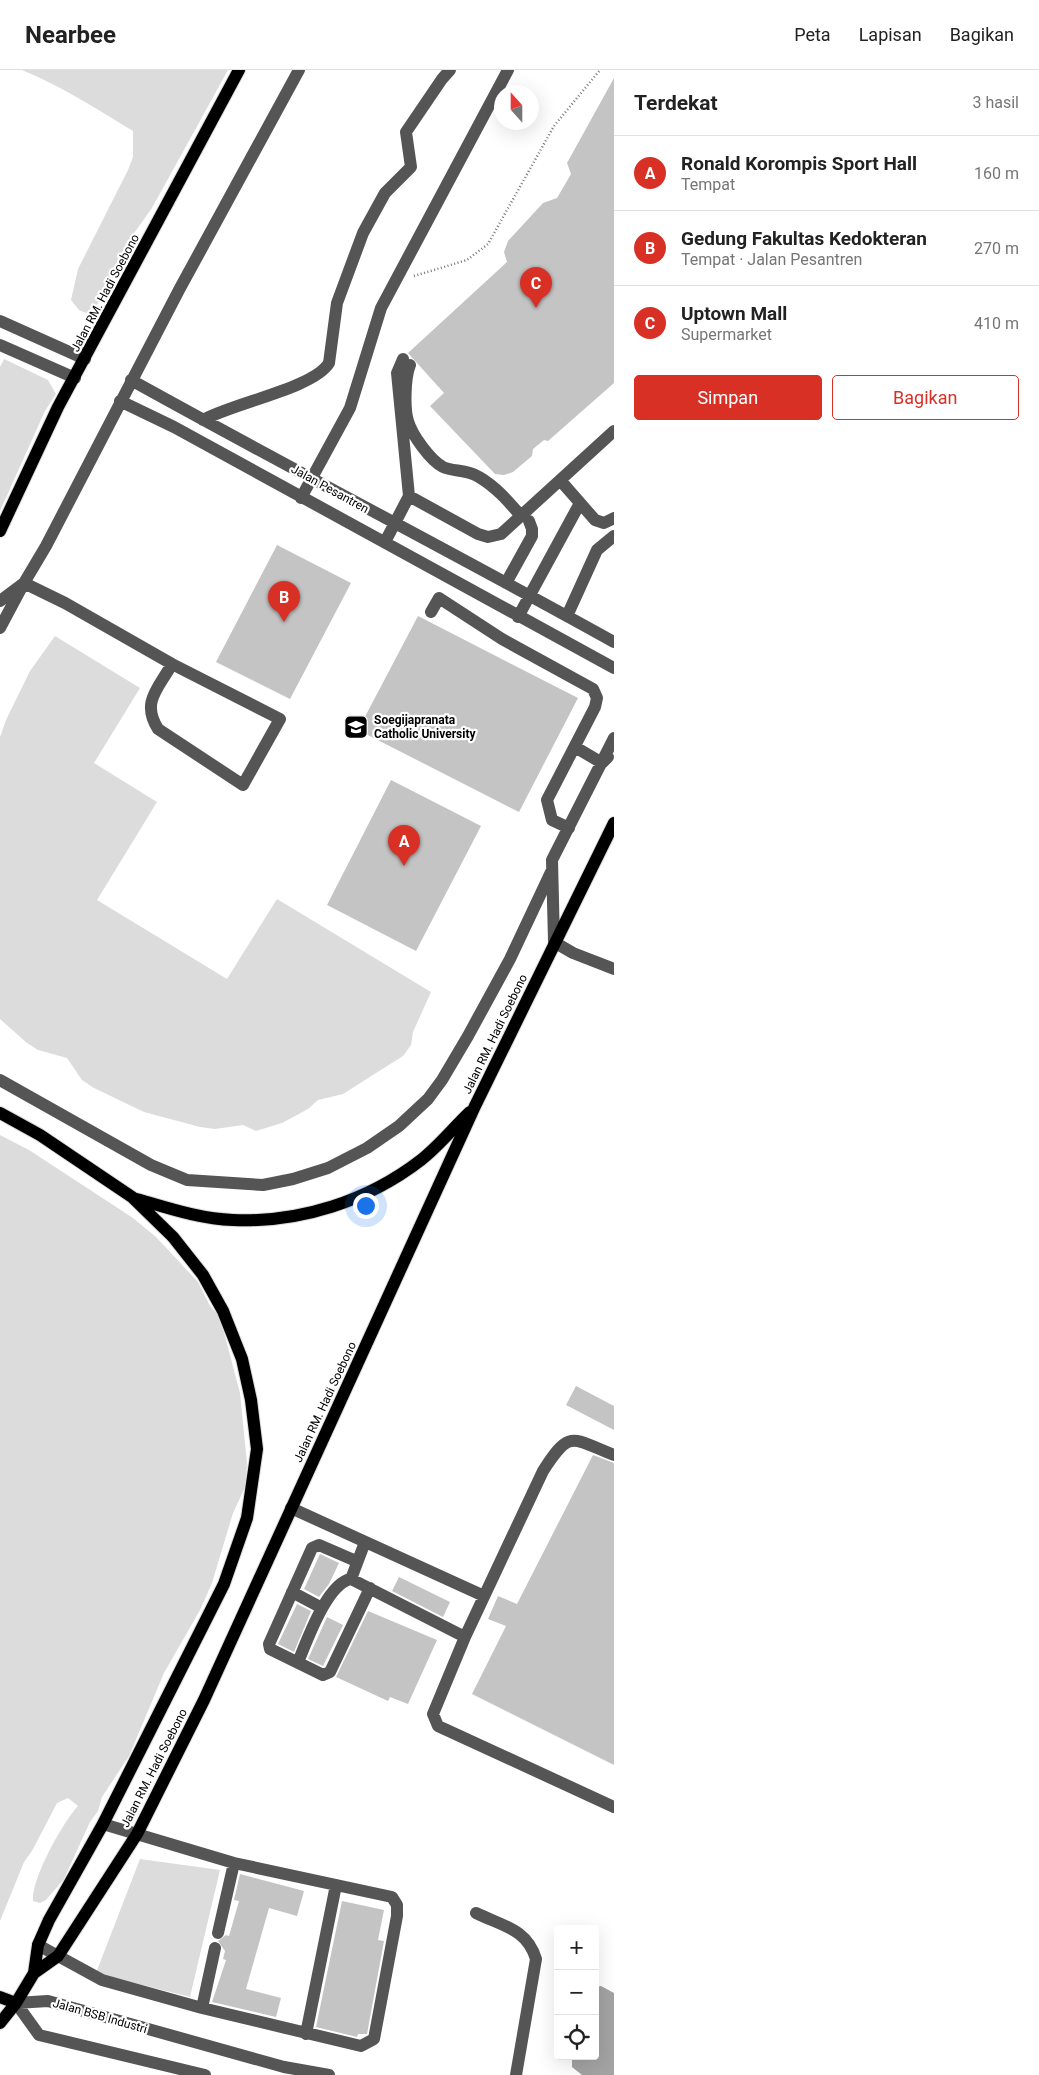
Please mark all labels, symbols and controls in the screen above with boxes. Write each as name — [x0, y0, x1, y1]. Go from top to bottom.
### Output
text: Nearbee — [25, 21, 116, 49]
text: Peta — [794, 24, 831, 45]
text: Lapisan — [859, 24, 922, 45]
text: Bagikan — [950, 24, 1014, 45]
north arrow — [494, 85, 539, 130]
text: Terdekat — [634, 91, 718, 115]
text: 3 hasil — [972, 93, 1019, 112]
text: Ronald Korompis Sport Hall — [681, 152, 917, 175]
text: A — [645, 164, 655, 183]
text: 160 m — [974, 164, 1019, 183]
text: Tempat — [681, 175, 735, 194]
text: Gedung Fakultas Kedokteran — [681, 227, 927, 250]
street label: Jalan RM. Hadi Soebono — [68, 232, 142, 354]
text: B — [645, 239, 655, 258]
text: 270 m — [974, 239, 1019, 258]
text: Tempat · Jalan Pesantren — [681, 250, 862, 269]
pin: C — [520, 267, 552, 308]
text: Uptown Mall — [681, 302, 787, 325]
text: C — [645, 314, 655, 333]
text: 410 m — [974, 314, 1019, 333]
text: Supermarket — [681, 325, 772, 344]
button: Simpan — [634, 375, 822, 420]
button: Bagikan — [832, 375, 1019, 420]
street label: Jalan Pesantren — [289, 462, 371, 516]
pin: B — [268, 581, 300, 622]
place label: Soegijapranata Catholic University — [374, 713, 477, 741]
school or university icon: Soegijapranata Catholic University — [343, 714, 369, 740]
pin: A — [388, 825, 420, 866]
street label: Jalan RM. Hadi Soebono — [460, 972, 530, 1096]
your location — [353, 1193, 379, 1219]
street label: Jalan RM. Hadi Soebono — [291, 1339, 359, 1464]
street label: Jalan RM. Hadi Soebono — [118, 1706, 190, 1830]
map controls — [554, 1925, 599, 2060]
button: + — [554, 1925, 599, 1970]
button: − — [554, 1970, 599, 2015]
street label: Jalan BSB Industri — [51, 1996, 149, 2036]
button: locate — [554, 2015, 599, 2060]

